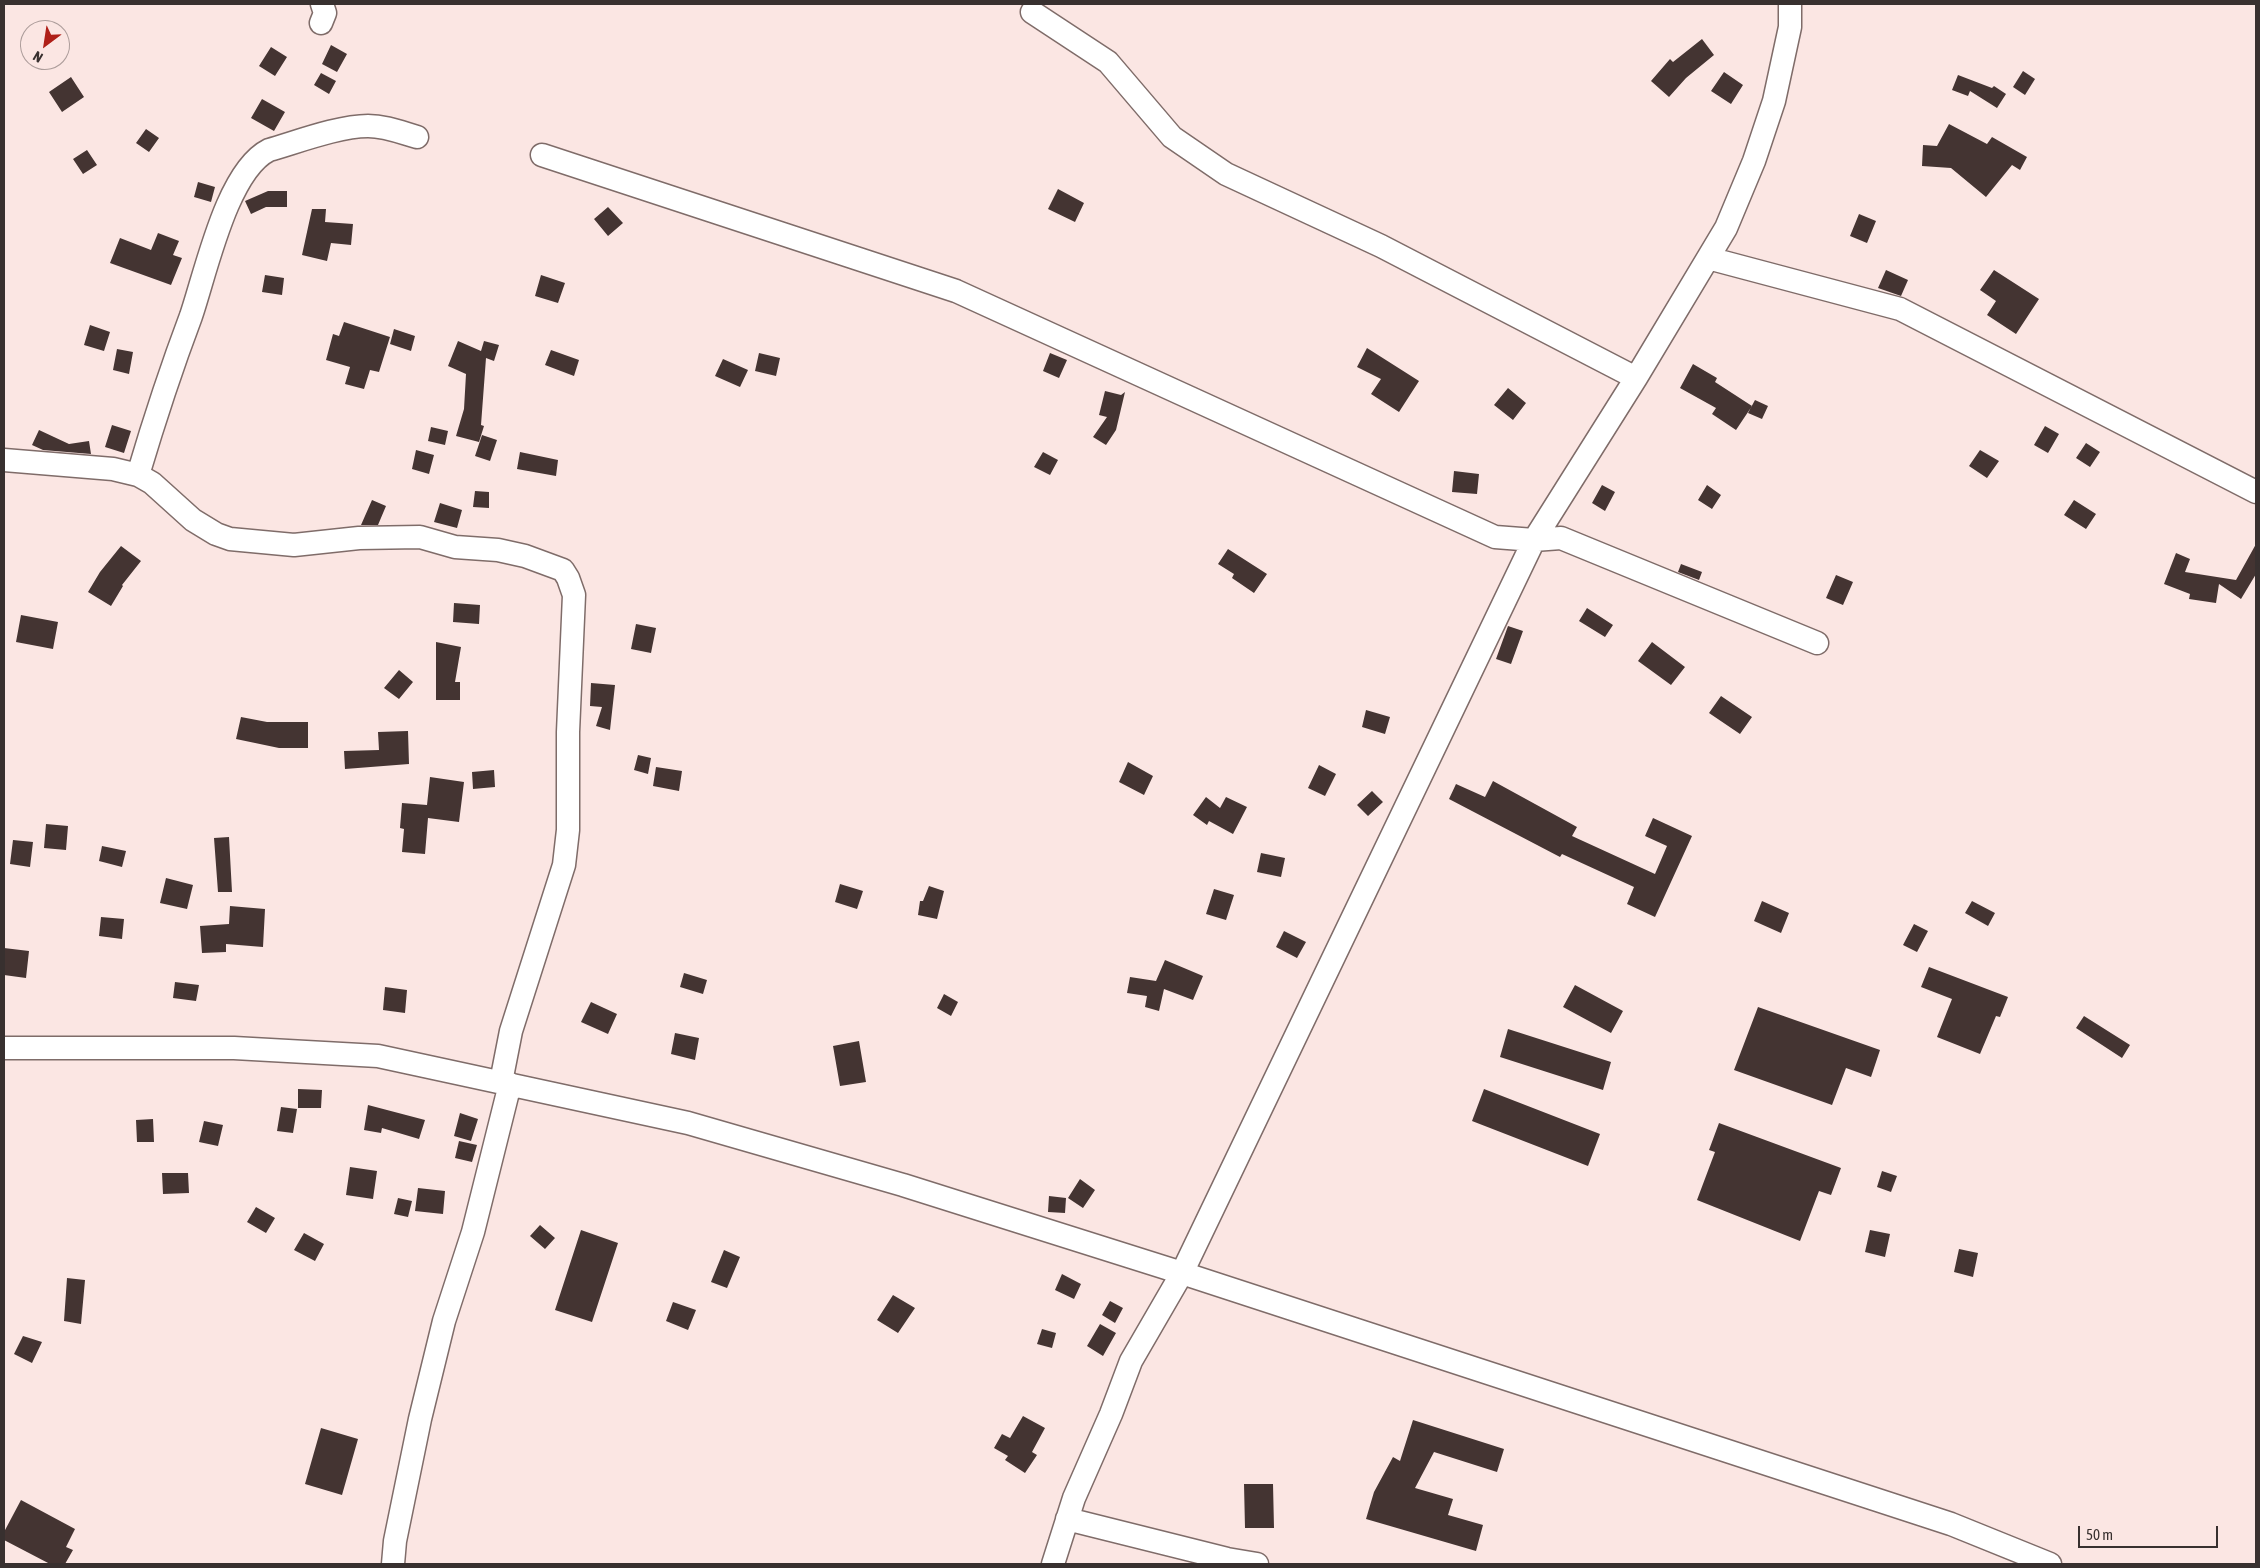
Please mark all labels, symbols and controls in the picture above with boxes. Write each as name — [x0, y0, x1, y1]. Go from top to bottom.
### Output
north arrow — [20, 20, 70, 70]
text: N — [30, 48, 45, 66]
scale bar — [2080, 1516, 2220, 1548]
text: 50 m — [2086, 1526, 2113, 1543]

